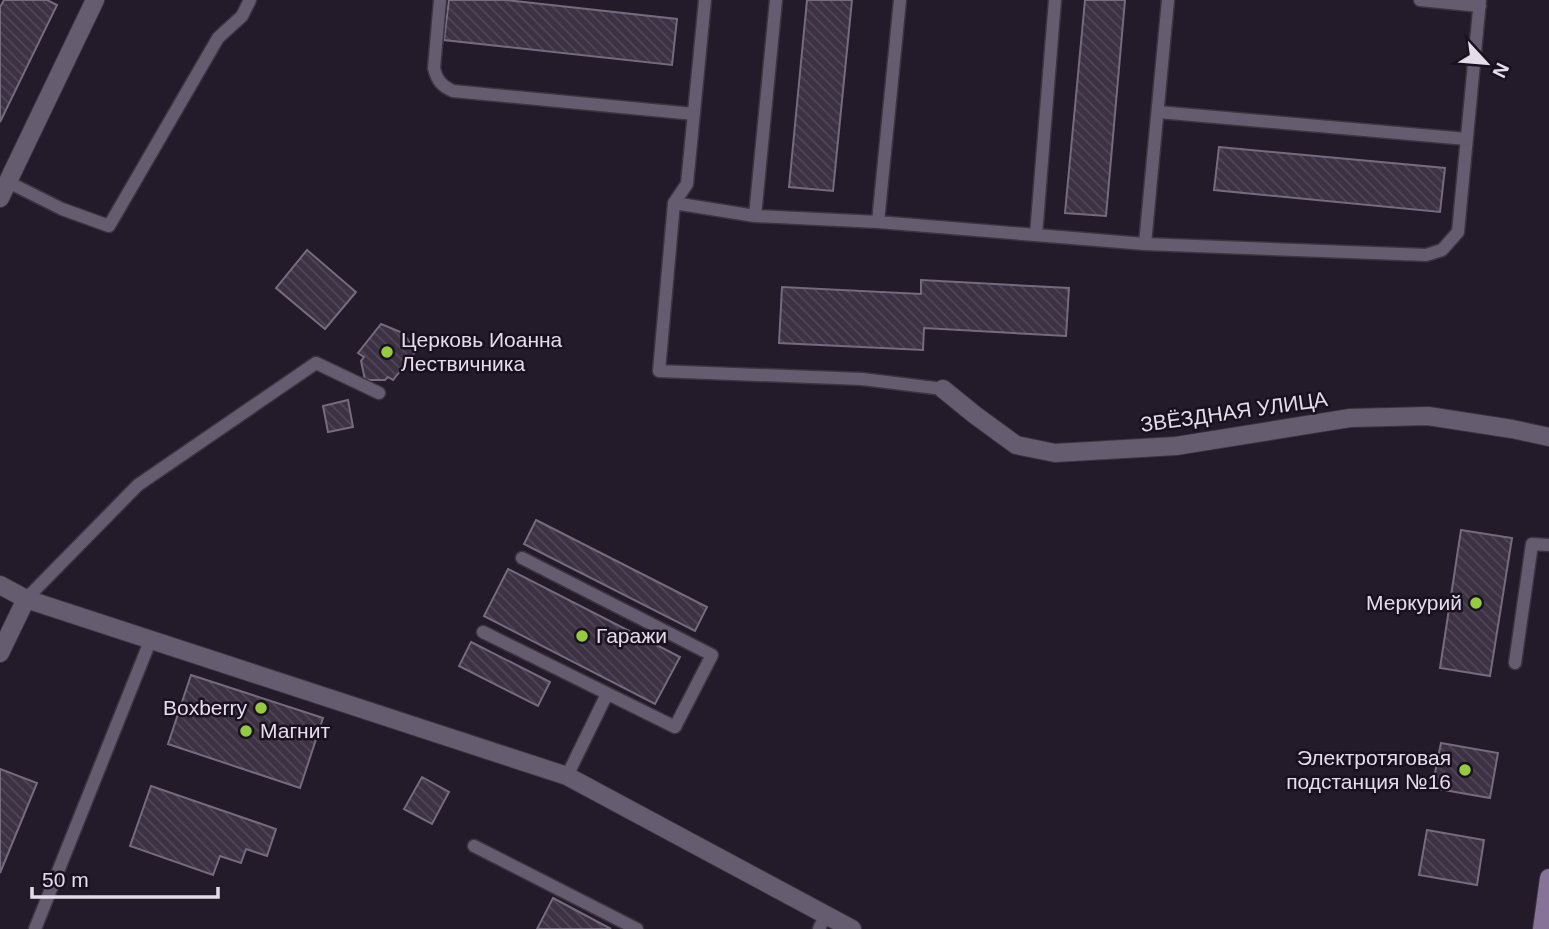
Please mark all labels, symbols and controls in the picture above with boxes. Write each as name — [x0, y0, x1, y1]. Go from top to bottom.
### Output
north arrow — [1451, 28, 1521, 98]
text: N — [1488, 59, 1513, 81]
place label: Церковь Иоанна Лествичника — [401, 328, 563, 375]
marker: Церковь Иоанна Лествичника — [379, 344, 395, 360]
street label: ЗВЁЗДНАЯ УЛИЦА — [1139, 387, 1329, 436]
place label: Меркурий — [1366, 591, 1462, 614]
marker: Меркурий — [1468, 595, 1484, 611]
place label: Гаражи — [596, 624, 667, 647]
marker: Гаражи — [574, 628, 590, 644]
place label: Boxberry — [163, 696, 247, 719]
marker: Boxberry — [253, 700, 269, 716]
place label: Магнит — [260, 719, 330, 742]
marker: Магнит — [238, 723, 254, 739]
place label: Электротяговая подстанция №16 — [1286, 746, 1451, 793]
marker: Электротяговая подстанция №16 — [1457, 762, 1473, 778]
scale bar — [32, 856, 217, 900]
text: 50 m — [42, 868, 89, 891]

